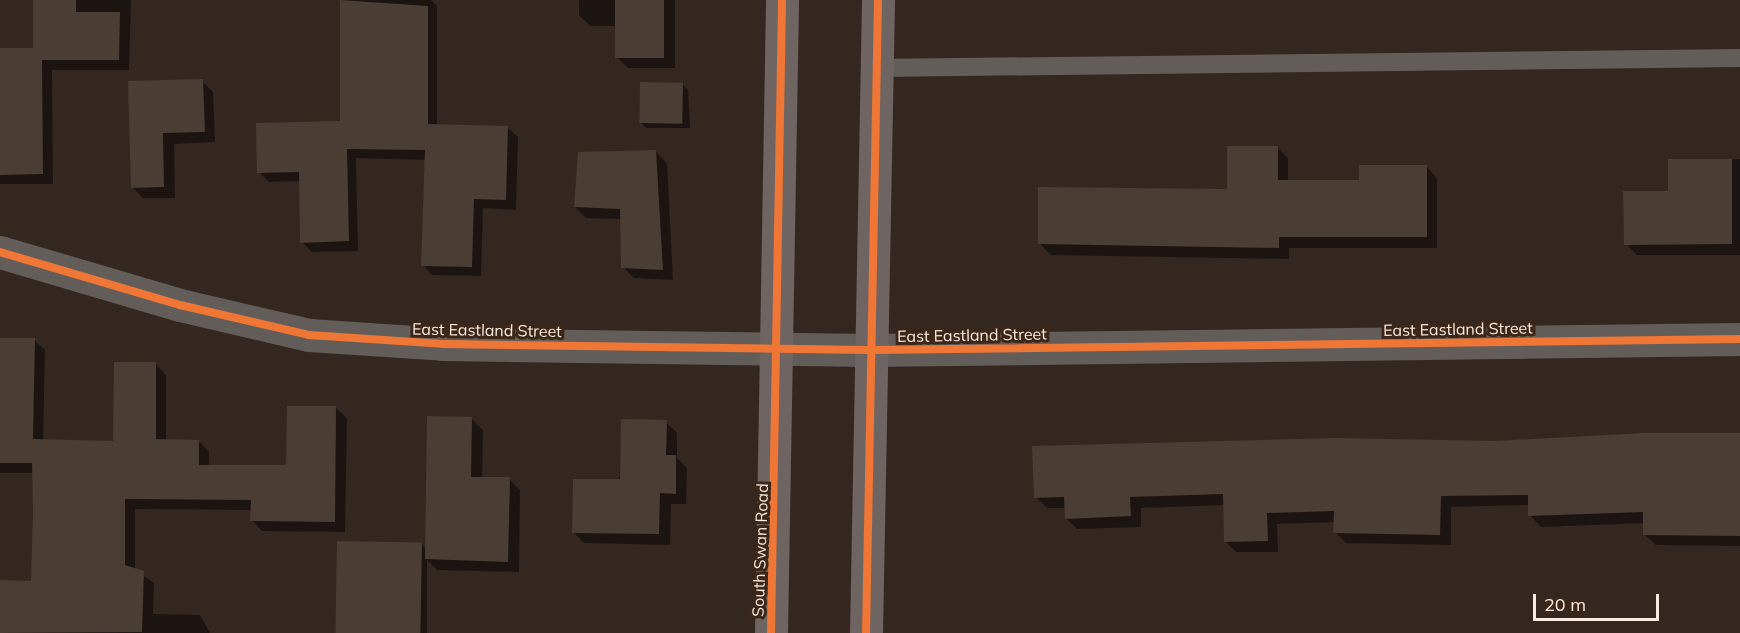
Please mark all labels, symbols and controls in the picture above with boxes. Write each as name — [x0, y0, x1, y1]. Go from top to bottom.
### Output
street label: East Eastland Street — [1383, 318, 1533, 340]
street label: East Eastland Street — [412, 319, 562, 341]
street label: East Eastland Street — [897, 324, 1047, 346]
street label: South Swan Road — [748, 483, 772, 617]
scale bar — [1536, 582, 1662, 620]
text: 20 m — [1544, 593, 1586, 616]

